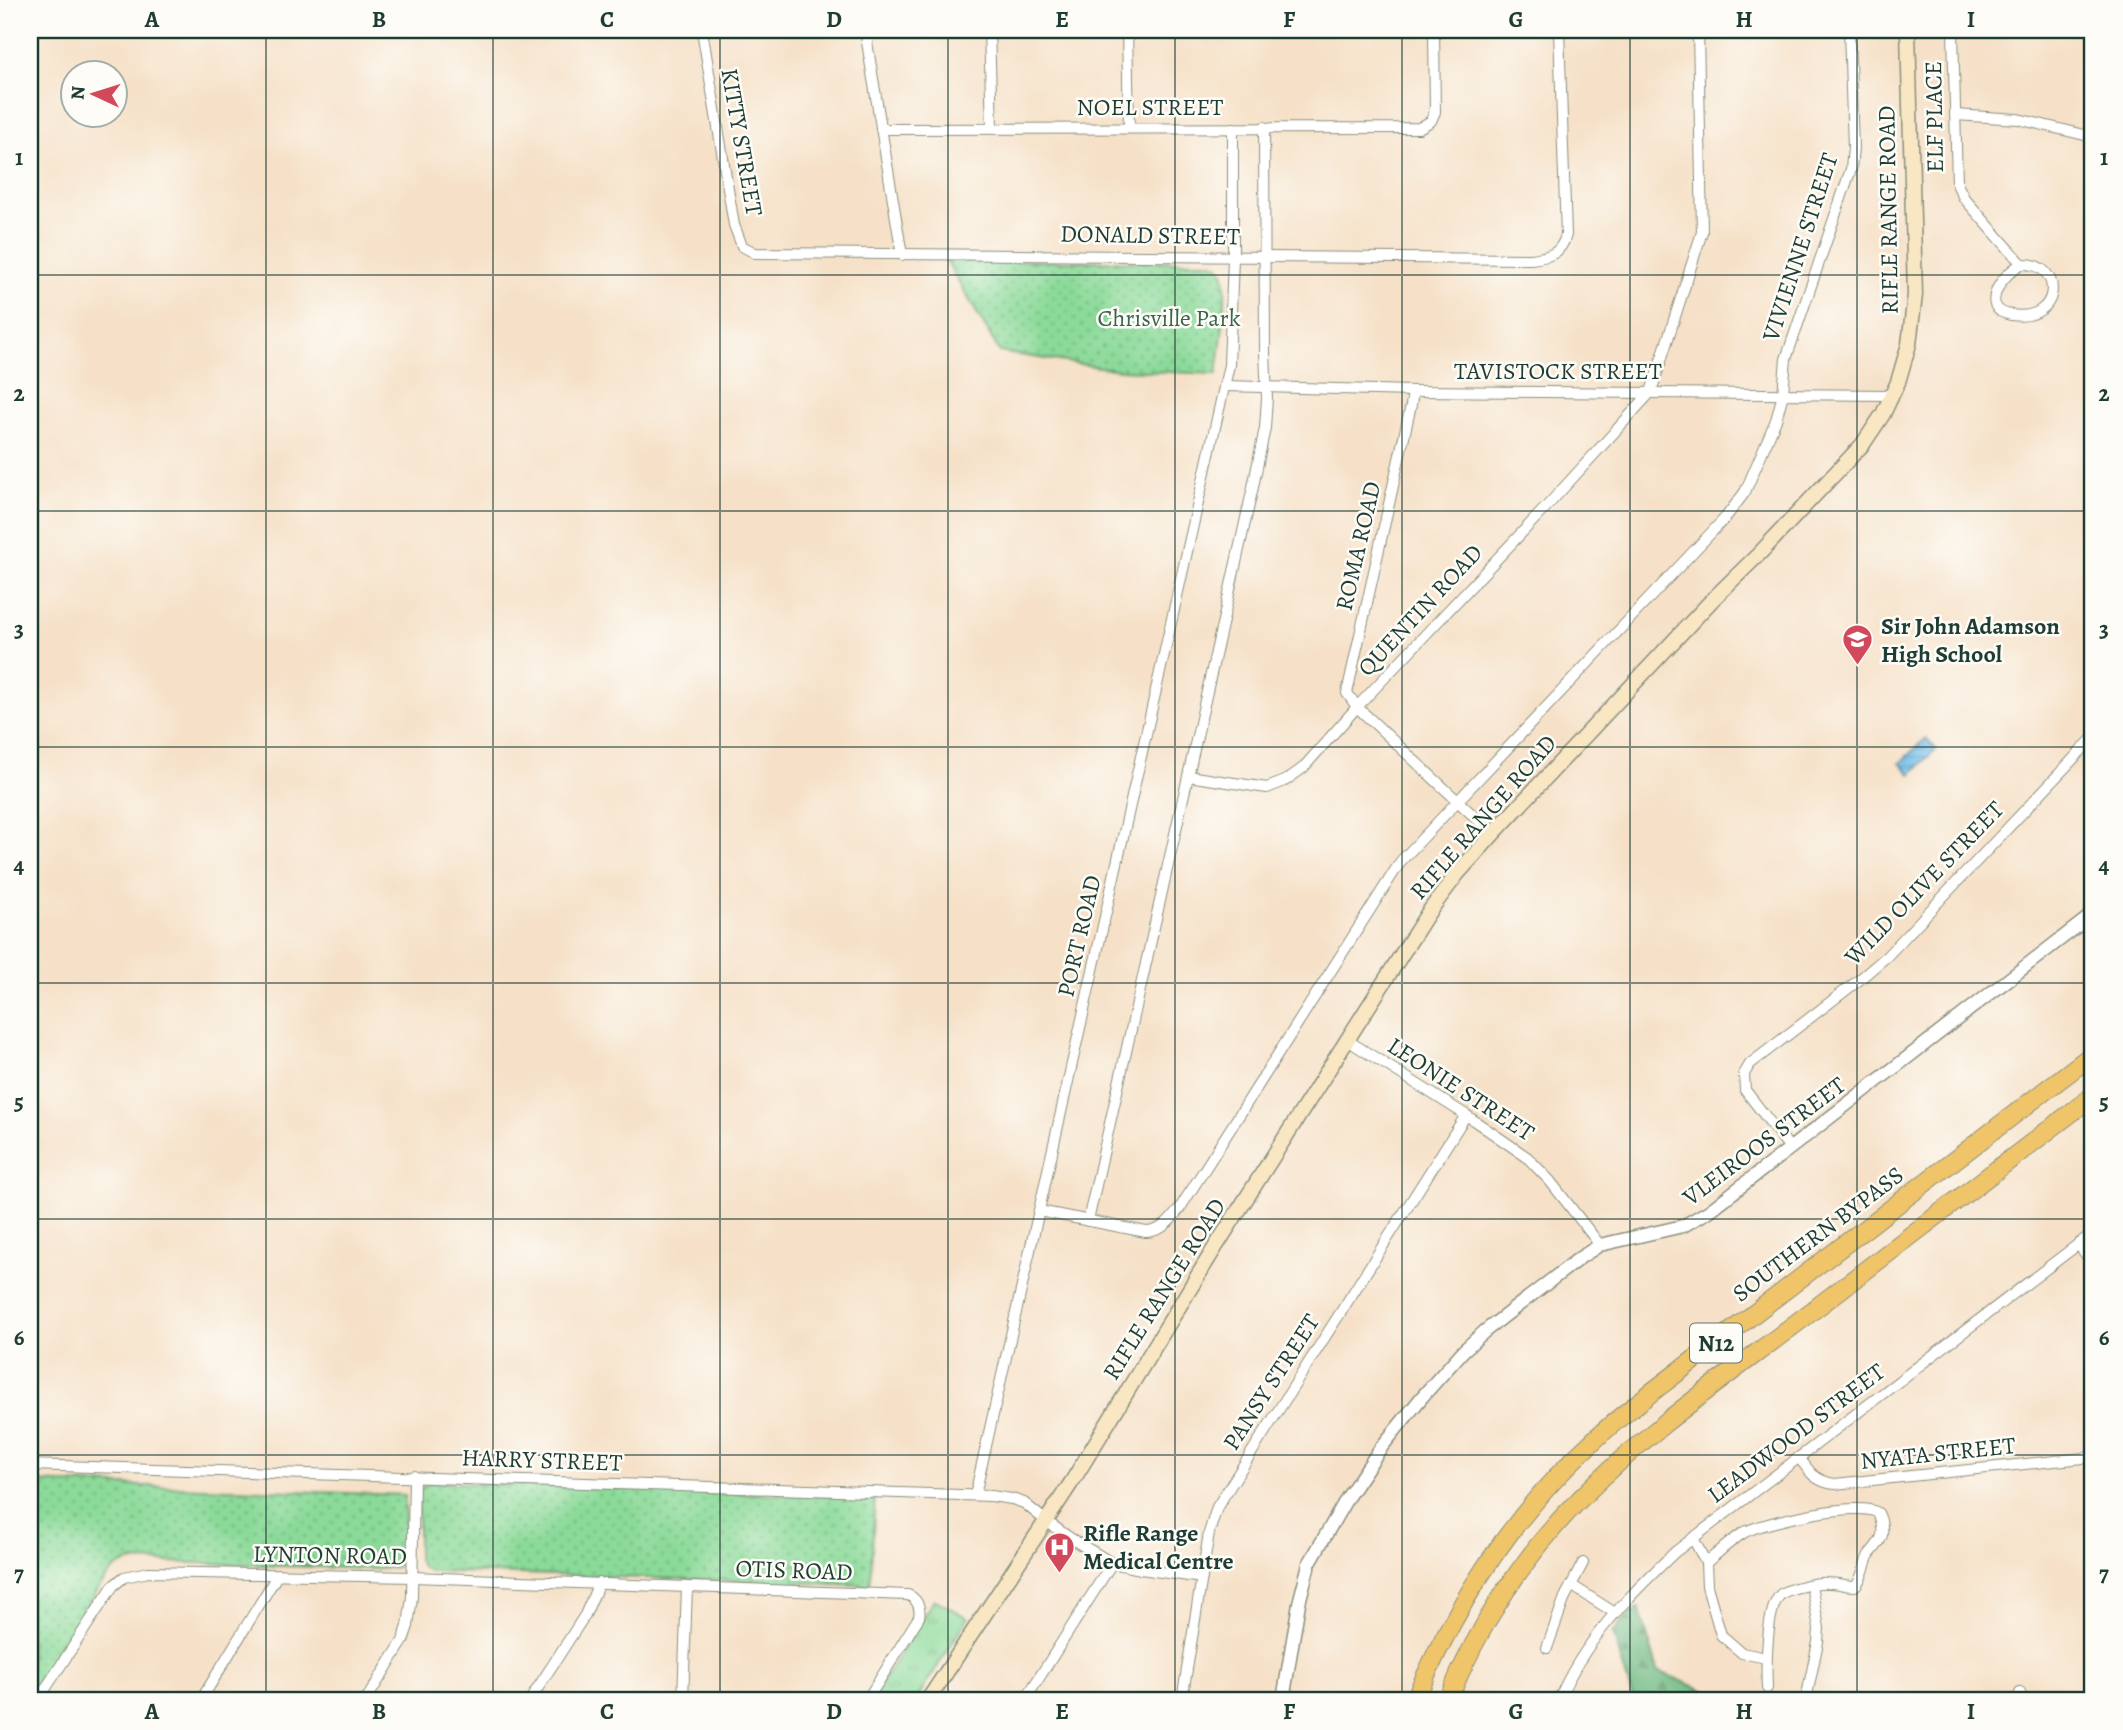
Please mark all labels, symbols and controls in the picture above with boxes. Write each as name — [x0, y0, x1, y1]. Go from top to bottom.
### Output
text: A — [144, 4, 160, 35]
text: B — [372, 4, 386, 35]
text: C — [600, 4, 614, 35]
text: D — [826, 4, 842, 35]
text: E — [1055, 4, 1069, 35]
text: F — [1283, 4, 1296, 35]
text: G — [1508, 4, 1524, 35]
text: H — [1735, 4, 1753, 35]
text: I — [1967, 4, 1975, 35]
north arrow — [60, 60, 130, 130]
street label: ELF PLACE — [1917, 61, 1951, 173]
street label: KITTY STREET — [713, 66, 771, 218]
text: N — [65, 85, 92, 101]
street label: NOEL STREET — [1077, 91, 1223, 123]
street label: RIFLE RANGE ROAD — [1870, 105, 1906, 315]
text: 1 — [15, 142, 23, 173]
text: 1 — [2100, 142, 2108, 173]
street label: VIVIENNE STREET — [1754, 149, 1846, 346]
street label: DONALD STREET — [1060, 217, 1240, 253]
park label: Chrisville Park — [1097, 302, 1241, 334]
street label: TAVISTOCK STREET — [1454, 355, 1662, 387]
text: 2 — [13, 378, 25, 409]
text: 2 — [2098, 378, 2110, 409]
street label: ROMA ROAD — [1328, 478, 1388, 614]
street label: QUENTIN ROAD — [1350, 537, 1490, 683]
place label: Sir John Adamson High School — [1881, 610, 2060, 670]
text: 3 — [14, 614, 24, 645]
text: 3 — [2099, 614, 2109, 645]
school or university icon: Sir John Adamson High School — [1841, 623, 1875, 667]
street label: RIFLE RANGE ROAD — [1402, 728, 1564, 906]
street label: WILD OLIVE STREET — [1836, 794, 2011, 973]
text: 4 — [14, 850, 25, 881]
text: 4 — [2099, 850, 2110, 881]
street label: PORT ROAD — [1049, 872, 1109, 1000]
street label: LEONIE STREET — [1381, 1030, 1541, 1148]
street label: VLEIROOS STREET — [1675, 1069, 1852, 1213]
text: 5 — [14, 1086, 24, 1117]
text: 5 — [2099, 1086, 2109, 1117]
street label: SOUTHERN BYPASS — [1726, 1159, 1910, 1309]
street label: RIFLE RANGE ROAD — [1095, 1192, 1233, 1386]
street label: PANSY STREET — [1215, 1308, 1327, 1456]
text: 6 — [14, 1322, 25, 1353]
text: 6 — [2099, 1322, 2110, 1353]
road number: N12 — [1690, 1324, 1742, 1362]
street label: LEADWOOD STREET — [1701, 1356, 1891, 1510]
street label: NYATA STREET — [1859, 1429, 2017, 1477]
street label: HARRY STREET — [461, 1441, 623, 1479]
place label: Rifle Range Medical Centre — [1083, 1517, 1234, 1577]
hospital icon: Rifle Range Medical Centre — [1043, 1530, 1077, 1574]
street label: LYNTON ROAD — [253, 1538, 407, 1572]
street label: OTIS ROAD — [735, 1552, 853, 1588]
text: 7 — [14, 1558, 24, 1589]
text: 7 — [2099, 1558, 2109, 1589]
text: A — [144, 1696, 160, 1727]
text: B — [372, 1696, 386, 1727]
text: C — [600, 1696, 614, 1727]
text: D — [826, 1696, 842, 1727]
text: E — [1055, 1696, 1069, 1727]
text: F — [1283, 1696, 1296, 1727]
text: G — [1508, 1696, 1524, 1727]
text: H — [1735, 1696, 1753, 1727]
text: I — [1967, 1696, 1975, 1727]

